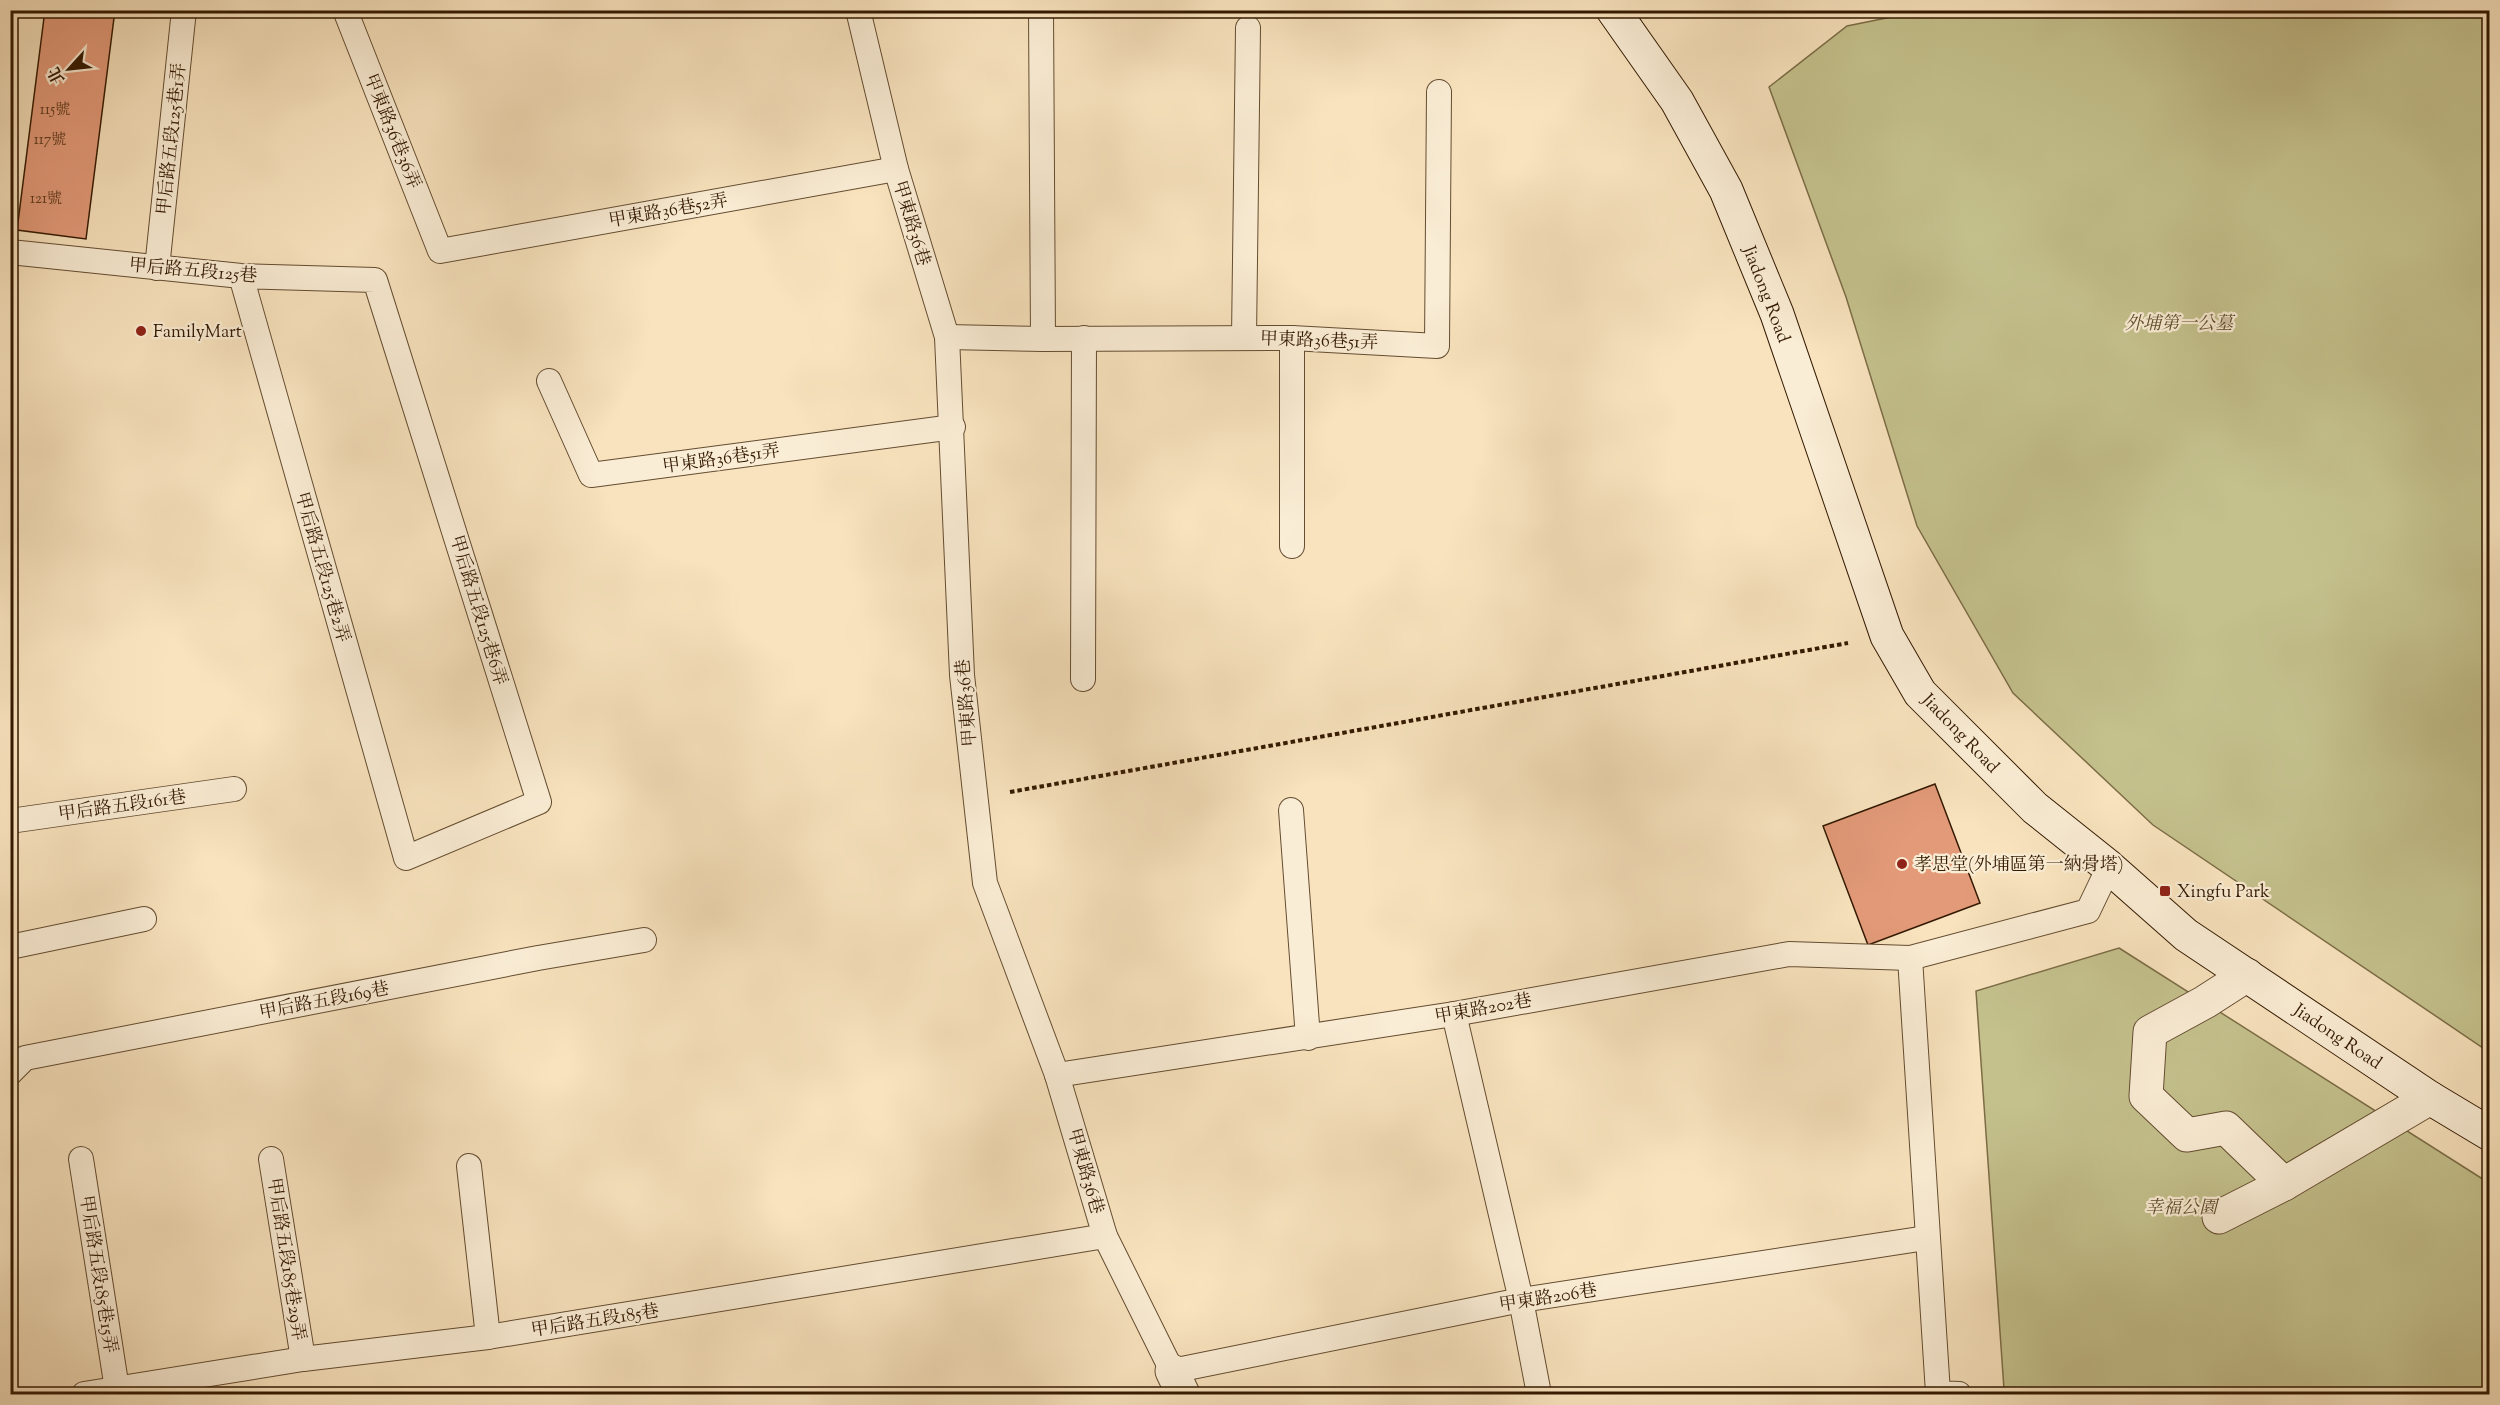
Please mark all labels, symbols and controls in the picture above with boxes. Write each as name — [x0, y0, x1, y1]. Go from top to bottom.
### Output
north arrow — [39, 39, 99, 99]
text: 北 — [44, 62, 72, 87]
street label: 甲后路五段125巷1弄 — [152, 62, 194, 217]
street label: 甲東路36巷36弄 — [356, 70, 426, 193]
house number: 115號 — [40, 100, 70, 121]
house number: 117號 — [34, 130, 66, 151]
street label: 甲東路36巷 — [885, 178, 935, 269]
house number: 121號 — [30, 189, 62, 210]
street label: 甲東路36巷52弄 — [607, 189, 730, 235]
street label: Jiadong Road — [1734, 242, 1796, 347]
street label: 甲后路五段125巷 — [128, 253, 258, 291]
park label: 外埔第一公墓 — [2125, 312, 2236, 338]
place label: FamilyMart — [153, 320, 242, 346]
marker: FamilyMart — [134, 324, 148, 338]
street label: 甲東路36巷51弄 — [1259, 327, 1379, 357]
street label: 甲東路36巷51弄 — [661, 439, 782, 481]
street label: 甲后路五段125巷2弄 — [287, 489, 355, 646]
street label: 甲后路五段125巷6弄 — [442, 532, 512, 689]
street label: 甲東路36巷 — [951, 658, 985, 748]
street label: Jiadong Road — [1914, 688, 2004, 780]
street label: 甲后路五段161巷 — [57, 785, 188, 829]
place label: 孝思堂(外埔區第一納骨塔) — [1914, 853, 2124, 879]
marker: 孝思堂(外埔區第一納骨塔) — [1895, 857, 1909, 871]
place label: Xingfu Park — [2177, 880, 2270, 906]
marker: Xingfu Park — [2158, 884, 2172, 898]
street label: 甲后路五段169巷 — [257, 977, 392, 1027]
street label: 甲東路202巷 — [1433, 989, 1534, 1031]
street label: Jiadong Road — [2287, 998, 2386, 1077]
street label: 甲東路36巷 — [1059, 1126, 1109, 1217]
street label: 甲后路五段185巷29弄 — [259, 1176, 311, 1343]
street label: 甲后路五段185巷15弄 — [72, 1193, 122, 1355]
park label: 幸福公園 — [2145, 1196, 2220, 1222]
street label: 甲東路206巷 — [1497, 1278, 1599, 1320]
street label: 甲后路五段185巷 — [529, 1299, 661, 1345]

